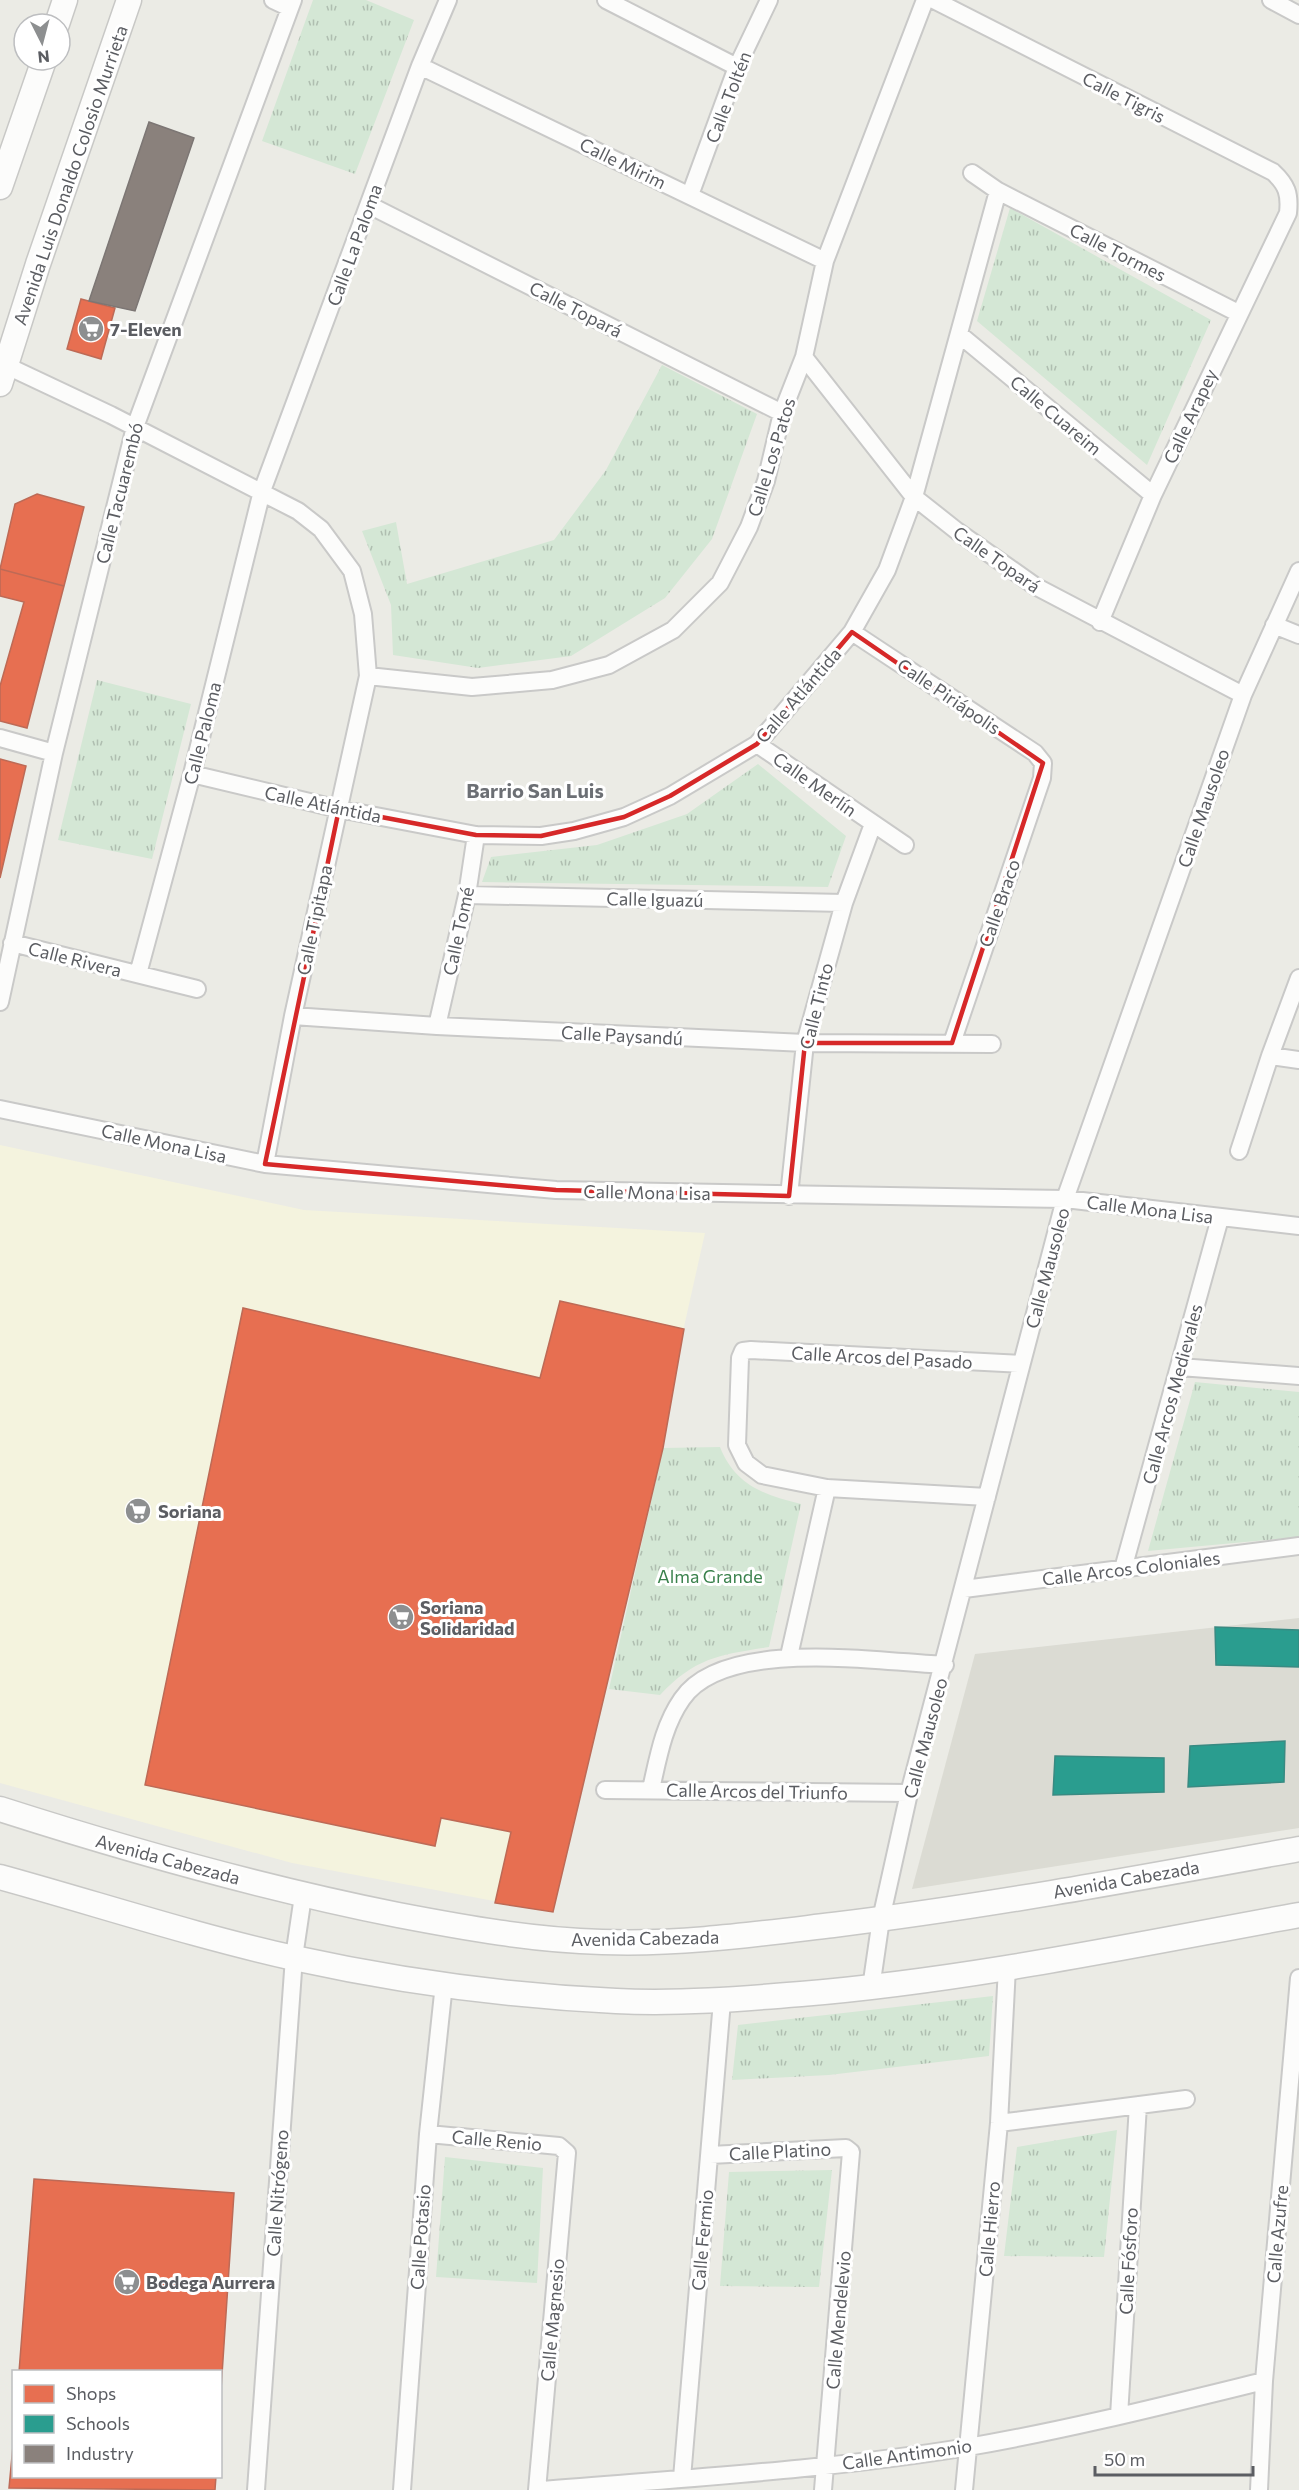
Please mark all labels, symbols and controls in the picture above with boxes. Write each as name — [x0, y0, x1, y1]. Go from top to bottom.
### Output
north arrow — [12, 12, 72, 72]
street label: Avenida Luis Donaldo Colosio Murrieta — [8, 22, 132, 328]
text: N — [37, 47, 51, 67]
street label: Calle Toltén — [700, 48, 756, 146]
street label: Calle Tigris — [1079, 67, 1169, 127]
street label: Calle Mirim — [576, 133, 670, 193]
street label: Calle La Paloma — [322, 181, 386, 309]
street label: Calle Tormes — [1066, 218, 1170, 286]
street label: Calle Topará — [526, 276, 626, 342]
supermarket icon: 7-Eleven — [76, 314, 106, 344]
place label: 7-Eleven — [110, 318, 182, 340]
street label: Calle Arapey — [1158, 365, 1222, 467]
street label: Calle Cuareim — [1006, 370, 1106, 460]
street label: Calle Los Patos — [742, 395, 800, 519]
street label: Calle Tacuarembó — [91, 420, 147, 566]
street label: Calle Topará — [949, 521, 1045, 597]
street label: Calle Atlántida — [751, 643, 845, 747]
street label: Calle Piriápolis — [893, 653, 1005, 739]
street label: Calle Paloma — [179, 679, 225, 787]
street label: Calle Mausoleo — [1172, 746, 1234, 870]
street label: Calle Merlín — [769, 747, 861, 821]
district label: Barrio San Luis — [466, 778, 604, 802]
street label: Calle Atlántida — [263, 781, 383, 827]
street label: Calle Braco — [974, 856, 1024, 950]
street label: Calle Tipitapa — [292, 863, 336, 977]
street label: Calle Tomé — [438, 885, 478, 977]
street label: Calle Iguazú — [606, 887, 704, 911]
street label: Calle Rivera — [26, 937, 124, 981]
street label: Calle Tinto — [795, 960, 837, 1052]
street label: Calle Paysandú — [561, 1021, 683, 1049]
street label: Calle Mona Lisa — [99, 1119, 229, 1167]
street label: Calle Mona Lisa — [583, 1180, 711, 1204]
street label: Calle Mona Lisa — [1085, 1190, 1215, 1228]
street label: Calle Mausoleo — [1020, 1205, 1074, 1331]
street label: Calle Arcos Medievales — [1137, 1301, 1207, 1487]
street label: Calle Arcos del Pasado — [791, 1341, 973, 1373]
supermarket icon: Soriana — [123, 1496, 153, 1526]
place label: Soriana — [158, 1500, 221, 1522]
street label: Calle Arcos Coloniales — [1041, 1546, 1221, 1590]
park label: Alma Grande — [657, 1565, 763, 1587]
place label: Soriana Solidaridad — [420, 1596, 514, 1639]
supermarket icon: Soriana Solidaridad — [386, 1602, 416, 1632]
street label: Calle Mausoleo — [898, 1675, 952, 1801]
street label: Calle Arcos del Triunfo — [666, 1778, 848, 1804]
street label: Avenida Cabezada — [93, 1829, 243, 1889]
street label: Avenida Cabezada — [1051, 1855, 1201, 1903]
street label: Avenida Cabezada — [571, 1926, 719, 1950]
street label: Calle Renio — [451, 2125, 543, 2155]
street label: Calle Nitrógeno — [262, 2129, 292, 2257]
street label: Calle Platino — [728, 2137, 832, 2165]
street label: Calle Hierro — [974, 2180, 1004, 2278]
street label: Calle Potasio — [405, 2183, 435, 2291]
street label: Calle Azufre — [1262, 2184, 1292, 2284]
street label: Calle Fermio — [687, 2188, 717, 2292]
street label: Calle Fósforo — [1114, 2207, 1142, 2315]
street label: Calle Mendelevio — [821, 2250, 855, 2390]
street label: Calle Magnesio — [536, 2258, 568, 2382]
supermarket icon: Bodega Aurrera — [112, 2267, 142, 2297]
place label: Bodega Aurrera — [146, 2271, 275, 2293]
legend — [12, 2370, 222, 2478]
text: Shops — [66, 2382, 116, 2404]
text: Schools — [66, 2412, 130, 2434]
street label: Calle Antimonio — [841, 2434, 973, 2474]
scale bar — [1095, 2439, 1252, 2477]
text: Industry — [66, 2442, 134, 2464]
text: 50 m — [1104, 2448, 1145, 2470]

